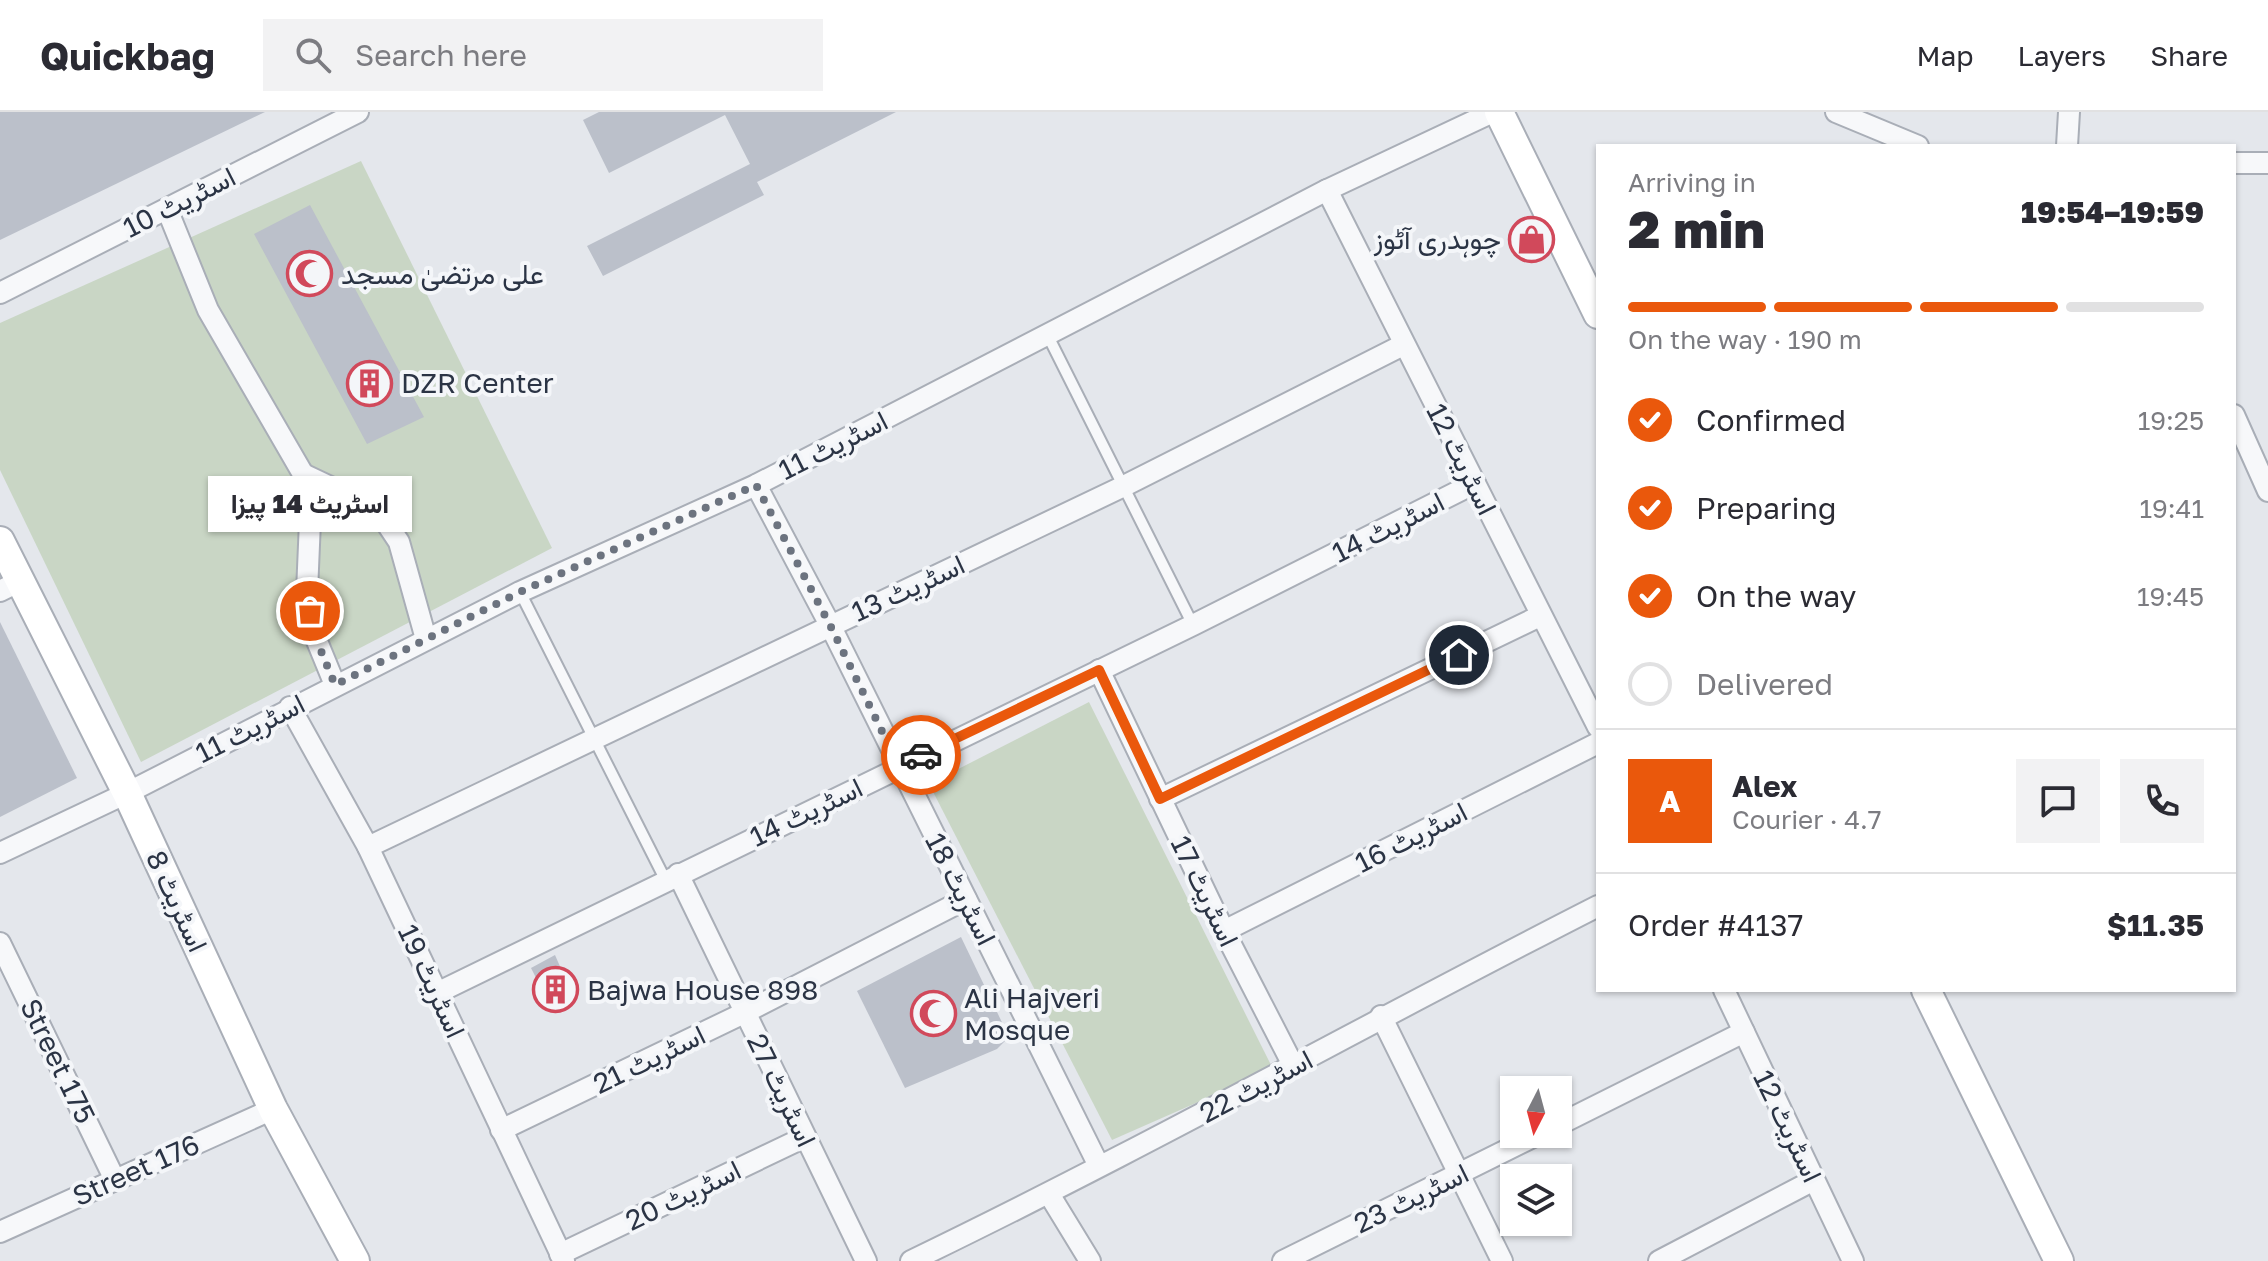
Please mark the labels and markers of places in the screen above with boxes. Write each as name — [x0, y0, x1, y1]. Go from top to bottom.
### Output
shop icon: چوہدری آٹوز — [1508, 215, 1556, 263]
place label: چوہدری آٹوز — [1373, 222, 1501, 258]
mosque icon: علی مرتضیٰ مسجد — [286, 250, 334, 298]
place label: علی مرتضیٰ مسجد — [341, 257, 544, 292]
building icon: DZR Center — [346, 359, 394, 407]
place label: DZR Center — [401, 366, 554, 399]
callout: اسٹریٹ 14 پیزا — [208, 475, 412, 531]
pin — [276, 577, 344, 645]
pin — [1425, 621, 1493, 689]
building icon: Bajwa House 898 — [532, 966, 580, 1014]
place label: Bajwa House 898 — [587, 973, 818, 1006]
place label: Ali Hajveri Mosque — [964, 981, 1100, 1046]
mosque icon: Ali Hajveri Mosque — [909, 990, 957, 1038]

